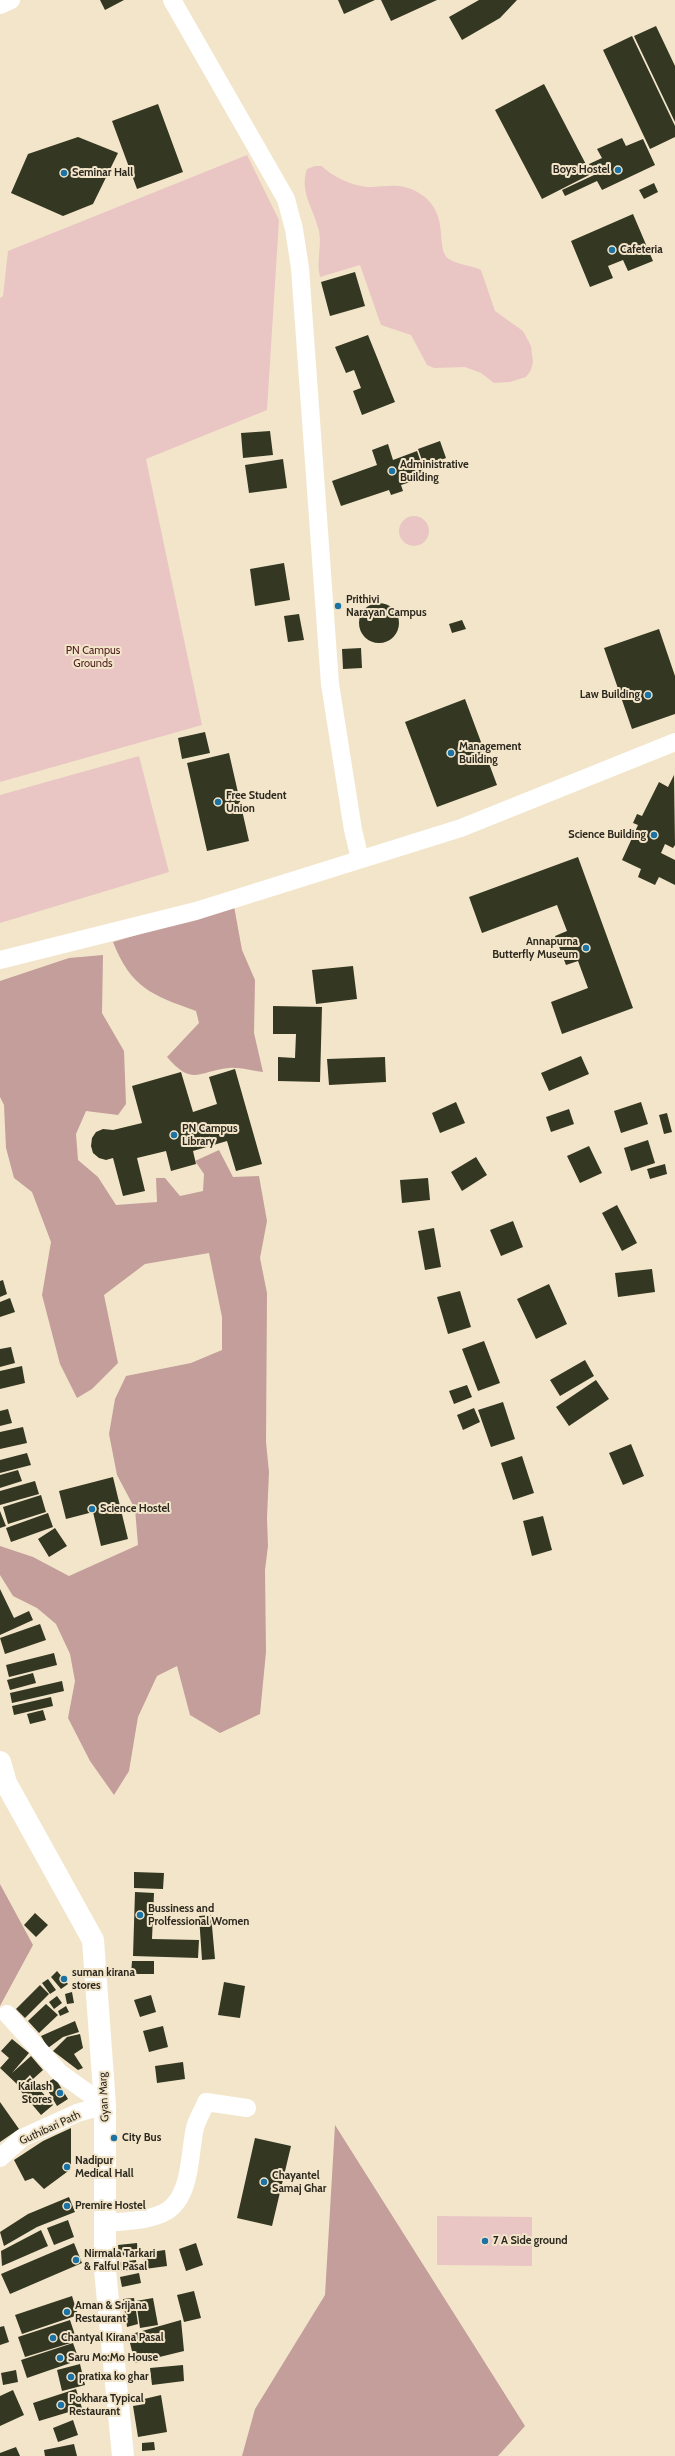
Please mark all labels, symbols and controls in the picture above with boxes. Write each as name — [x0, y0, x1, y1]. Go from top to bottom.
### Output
place label: Boys Hostel — [553, 163, 610, 177]
marker: Boys Hostel — [613, 165, 623, 175]
place label: Seminar Hall — [72, 166, 133, 180]
marker: Seminar Hall — [59, 168, 69, 178]
place label: Cafeteria — [620, 243, 663, 257]
marker: Cafeteria — [607, 245, 617, 255]
place label: Administrative Building — [400, 458, 469, 484]
marker: Administrative Building — [387, 466, 397, 476]
place label: Prithivi Narayan Campus — [346, 593, 427, 619]
marker: Prithivi Narayan Campus — [333, 601, 343, 611]
park label: PN Campus Grounds — [66, 644, 120, 670]
place label: Law Building — [580, 688, 640, 702]
marker: Law Building — [643, 690, 653, 700]
place label: Management Building — [459, 740, 521, 766]
marker: Management Building — [446, 748, 456, 758]
place label: Free Student Union — [226, 789, 287, 815]
marker: Free Student Union — [213, 797, 223, 807]
place label: Science Building — [568, 828, 646, 842]
marker: Science Building — [649, 830, 659, 840]
place label: Annapurna Butterfly Museum — [492, 935, 578, 961]
marker: Annapurna Butterfly Museum — [581, 943, 591, 953]
place label: PN Campus Library — [182, 1122, 238, 1148]
marker: PN Campus Library — [169, 1130, 179, 1140]
place label: Science Hostel — [100, 1502, 170, 1516]
marker: Science Hostel — [87, 1504, 97, 1514]
place label: Bussiness and Prolfessional Women — [148, 1902, 249, 1928]
marker: Bussiness and Prolfessional Women — [135, 1910, 145, 1920]
place label: suman kirana stores — [72, 1966, 135, 1992]
marker: suman kirana stores — [59, 1974, 69, 1984]
street label: Gyan Marg — [96, 2072, 112, 2122]
place label: Kailash Stores — [18, 2080, 52, 2106]
marker: Kailash Stores — [55, 2088, 65, 2098]
street label: Guthibari Path — [17, 2108, 83, 2148]
place label: City Bus — [122, 2131, 161, 2145]
marker: City Bus — [109, 2133, 119, 2143]
place label: Nadipur Medical Hall — [75, 2154, 134, 2180]
marker: Nadipur Medical Hall — [62, 2162, 72, 2172]
place label: Chayantel Samaj Ghar — [272, 2169, 326, 2195]
marker: Chayantel Samaj Ghar — [259, 2177, 269, 2187]
place label: Premire Hostel — [75, 2199, 146, 2213]
marker: Premire Hostel — [62, 2201, 72, 2211]
place label: 7 A Side ground — [493, 2234, 568, 2248]
marker: 7 A Side ground — [480, 2236, 490, 2246]
place label: Nirmala Tarkari & Falful Pasal — [84, 2247, 155, 2273]
marker: Nirmala Tarkari & Falful Pasal — [71, 2255, 81, 2265]
place label: Aman & Srijana Restaurant — [75, 2299, 147, 2325]
marker: Aman & Srijana Restaurant — [62, 2307, 72, 2317]
place label: Chantyal Kirana Pasal — [61, 2331, 164, 2345]
marker: Chantyal Kirana Pasal — [48, 2333, 58, 2343]
place label: Saru Mo:Mo House — [68, 2351, 158, 2365]
marker: Saru Mo:Mo House — [55, 2353, 65, 2363]
place label: pratixa ko ghar — [79, 2370, 149, 2384]
marker: pratixa ko ghar — [66, 2372, 76, 2382]
place label: Pokhara Typical Restaurant — [69, 2392, 144, 2418]
marker: Pokhara Typical Restaurant — [56, 2400, 66, 2410]

